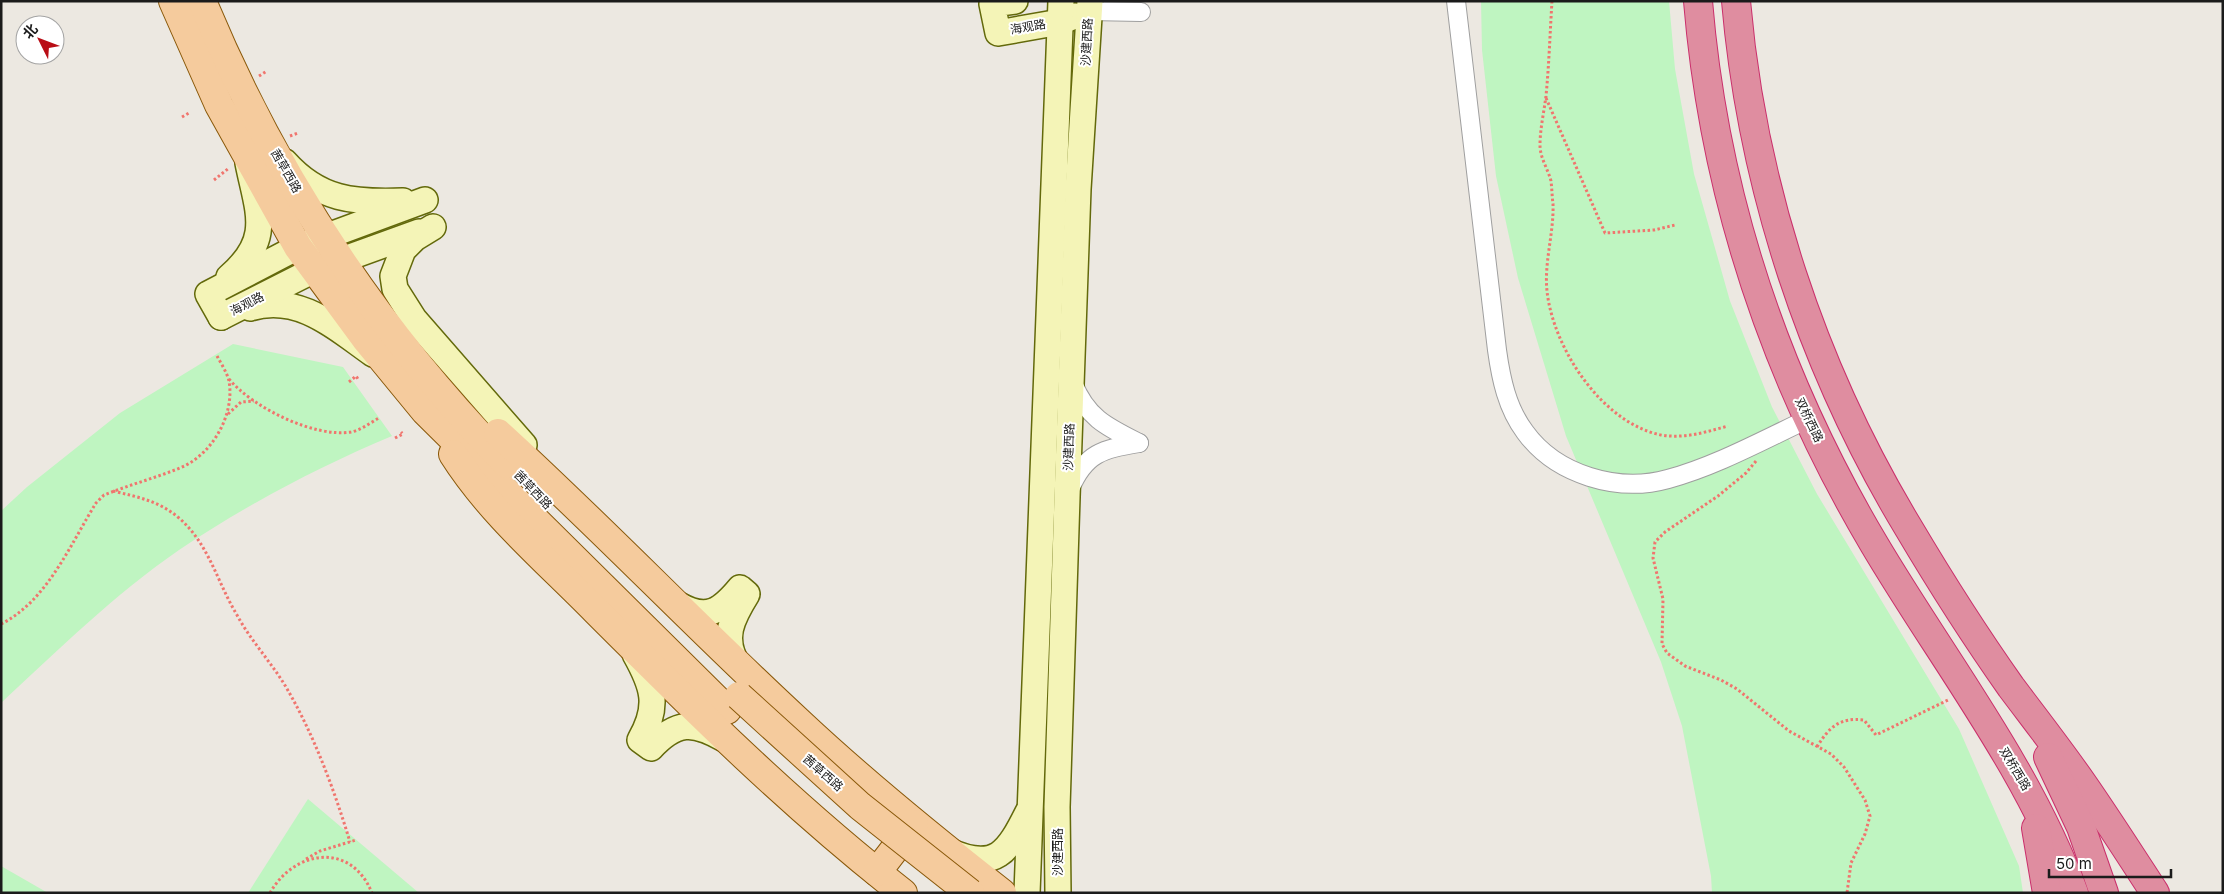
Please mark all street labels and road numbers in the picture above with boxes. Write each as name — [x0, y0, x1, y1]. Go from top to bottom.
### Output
street label: 海观路 — [1009, 16, 1047, 37]
street label: 沙建西路 — [1078, 18, 1095, 66]
street label: 茜草西路 — [268, 146, 305, 195]
street label: 海观路 — [227, 289, 266, 318]
street label: 双桥西路 — [1792, 395, 1827, 445]
street label: 沙建西路 — [1060, 423, 1077, 471]
street label: 茜草西路 — [511, 467, 555, 512]
street label: 双桥西路 — [1997, 744, 2034, 793]
street label: 茜草西路 — [800, 751, 846, 794]
street label: 沙建西路 — [1050, 828, 1065, 876]

